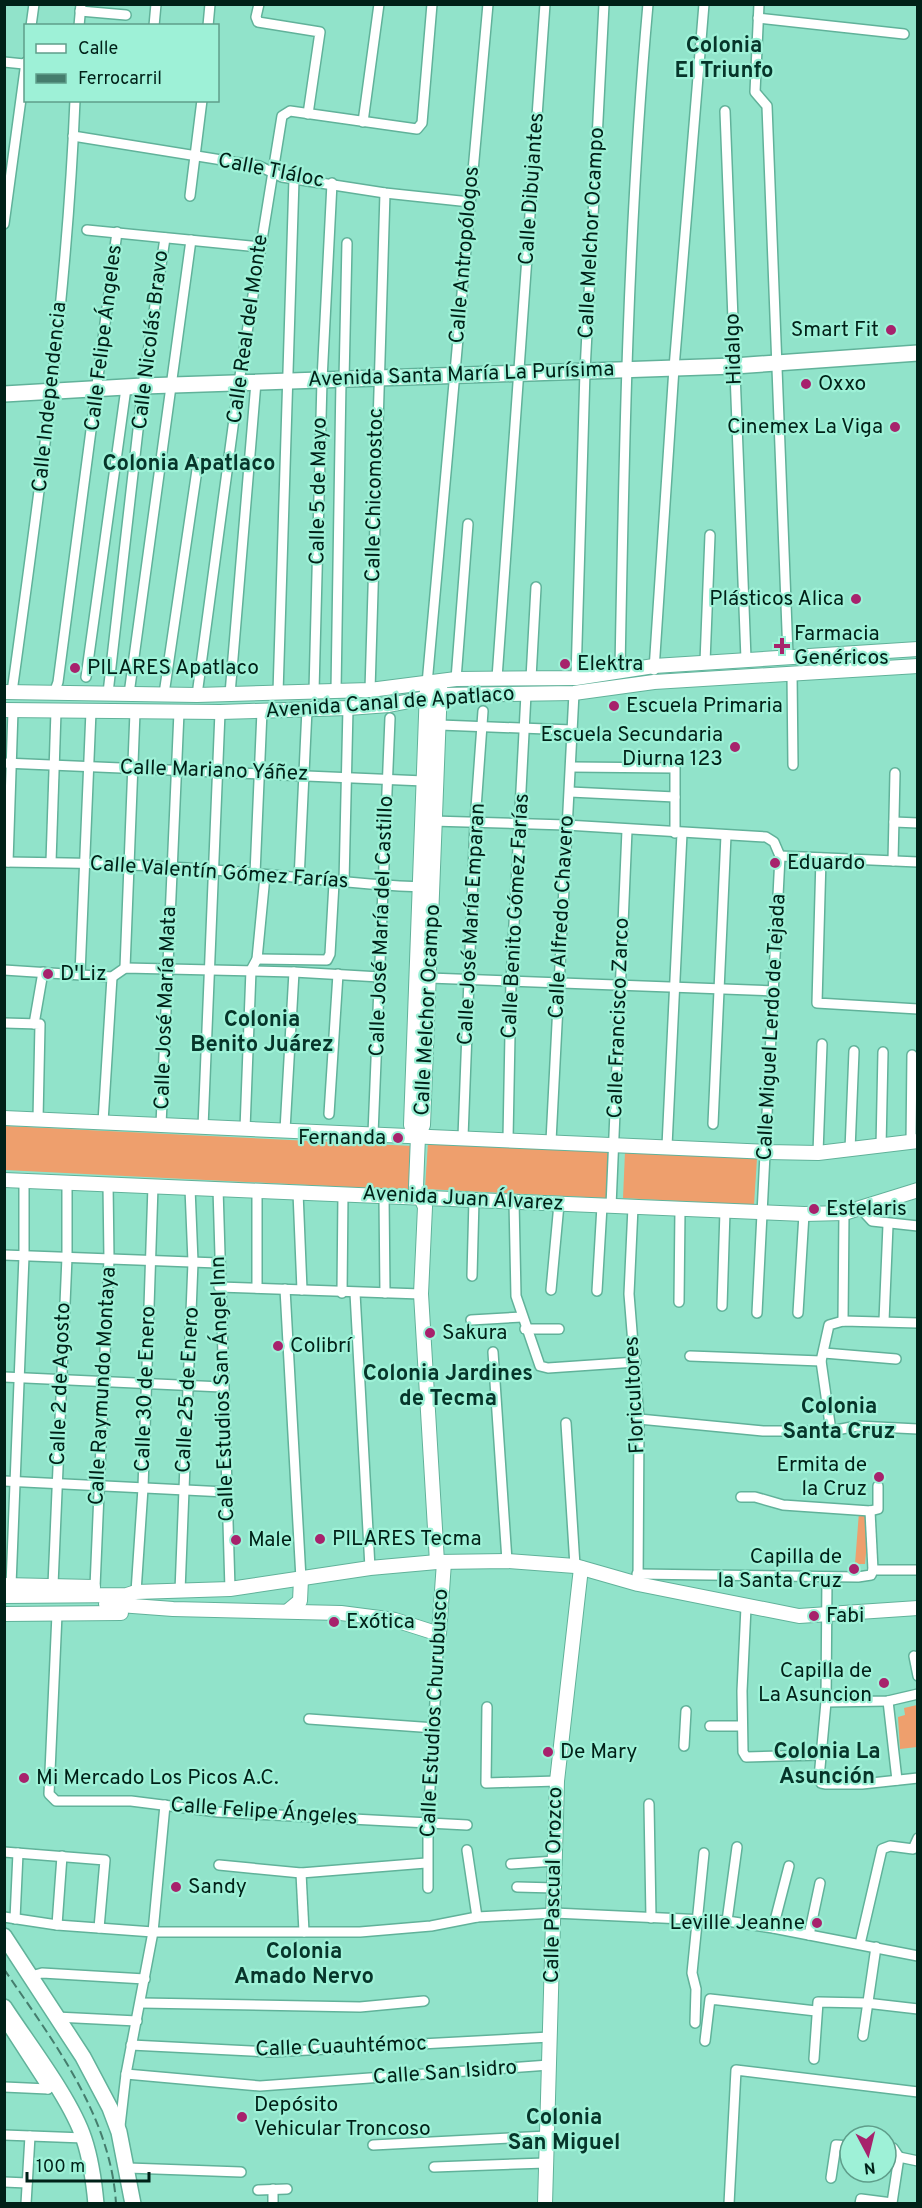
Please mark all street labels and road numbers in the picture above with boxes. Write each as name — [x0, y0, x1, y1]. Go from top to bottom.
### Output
street label: Calle Dibujantes — [513, 112, 551, 266]
street label: Calle Melchor Ocampo — [573, 127, 611, 339]
street label: Calle Tláloc — [215, 147, 327, 195]
street label: Calle Antropólogos — [444, 165, 486, 345]
street label: Calle Real del Monte — [221, 233, 275, 425]
street label: Calle Felipe Ángeles — [78, 243, 129, 433]
street label: Calle Nicolás Bravo — [127, 249, 175, 431]
street label: Calle Independencia — [27, 300, 73, 494]
street label: Hidalgo — [719, 313, 749, 385]
street label: Avenida Santa María La Purísima — [307, 356, 615, 394]
street label: Calle Chicomostoc — [360, 408, 390, 582]
street label: Calle 5 de Mayo — [304, 417, 334, 565]
street label: Avenida Canal de Apatlaco — [264, 681, 516, 725]
street label: Calle Mariano Yáñez — [119, 754, 309, 788]
street label: Calle Benito Gómez Farías — [496, 793, 536, 1039]
street label: Calle José María del Castillo — [364, 795, 400, 1057]
street label: Calle José María Emparan — [452, 802, 492, 1046]
street label: Calle Alfredo Chavero — [543, 815, 581, 1019]
street label: Calle Valentín Gómez Farías — [89, 850, 349, 896]
street label: Calle Miguel Lerdo de Tejada — [752, 893, 792, 1161]
street label: Calle Melchor Ocampo — [409, 904, 447, 1116]
street label: Calle José María Mata — [149, 906, 183, 1110]
street label: Calle Francisco Zarco — [602, 917, 636, 1119]
street label: Avenida Juan Álvarez — [362, 1179, 564, 1218]
street label: Calle Estudios San Ángel Inn — [204, 1256, 241, 1522]
street label: Calle Raymundo Montaya — [83, 1266, 123, 1506]
street label: Calle 2 de Agosto — [45, 1302, 77, 1466]
street label: Calle 30 de Enero — [130, 1305, 162, 1473]
street label: Calle 25 de Enero — [170, 1306, 206, 1474]
street label: Floricultores — [618, 1335, 652, 1455]
street label: Calle Estudios Churubusco — [415, 1588, 455, 1838]
street label: Calle Pascual Orozco — [539, 1787, 569, 1983]
street label: Calle Felipe Ángeles — [169, 1791, 359, 1832]
street label: Calle Cuauhtémoc — [255, 2031, 427, 2063]
street label: Calle San Isidro — [372, 2054, 518, 2092]

